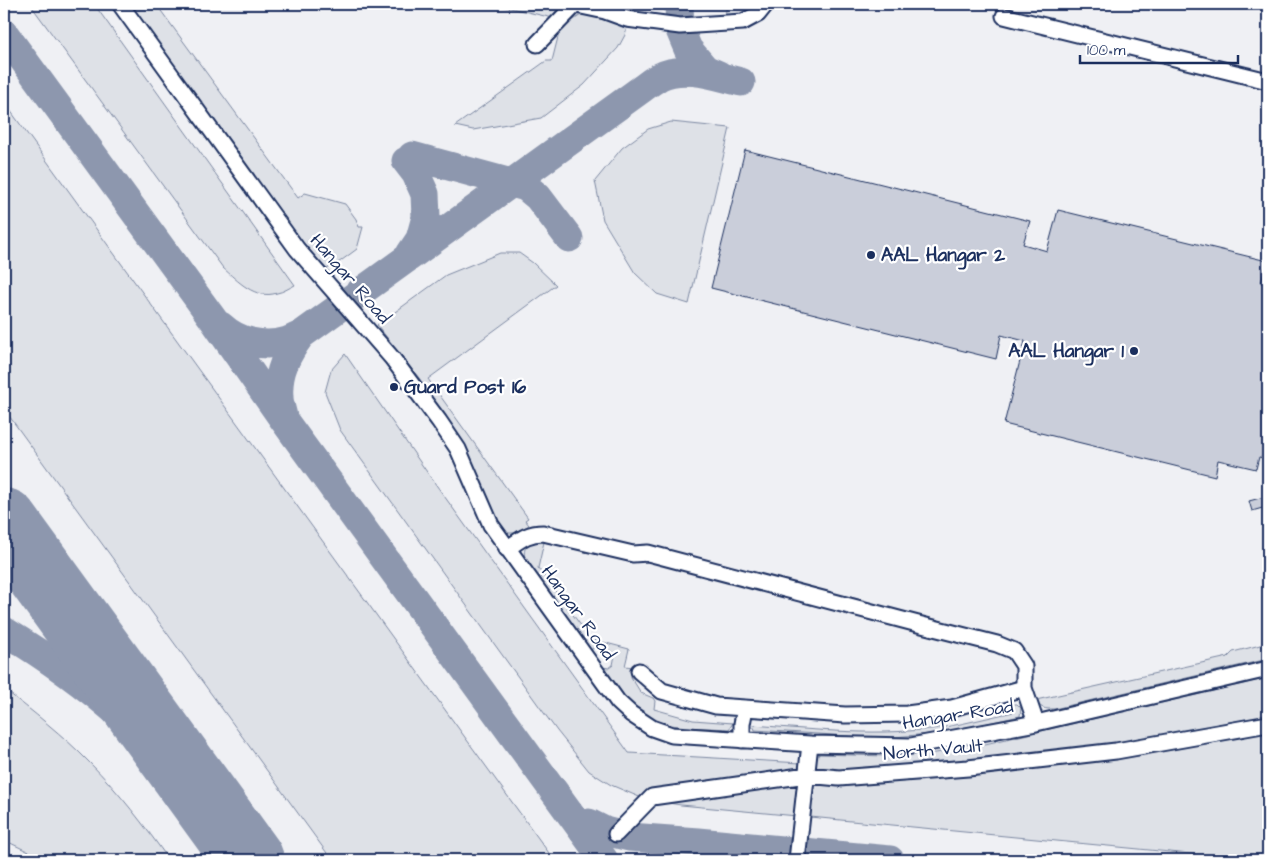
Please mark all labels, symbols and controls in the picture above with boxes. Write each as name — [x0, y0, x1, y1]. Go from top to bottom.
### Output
scale bar — [1080, 32, 1237, 64]
text: 100 m — [1087, 40, 1126, 61]
street label: Hangar Road — [302, 228, 397, 331]
place label: AAL Hangar 2 — [881, 242, 1005, 270]
marker: AAL Hangar 2 — [865, 249, 877, 261]
place label: AAL Hangar 1 — [1008, 338, 1125, 366]
marker: AAL Hangar 1 — [1128, 345, 1140, 357]
place label: Guard Post 16 — [404, 374, 526, 401]
marker: Guard Post 16 — [388, 381, 400, 393]
street label: Hangar Road — [533, 560, 622, 667]
street label: Hangar Road — [901, 693, 1016, 738]
street label: North Vault — [882, 732, 984, 768]

